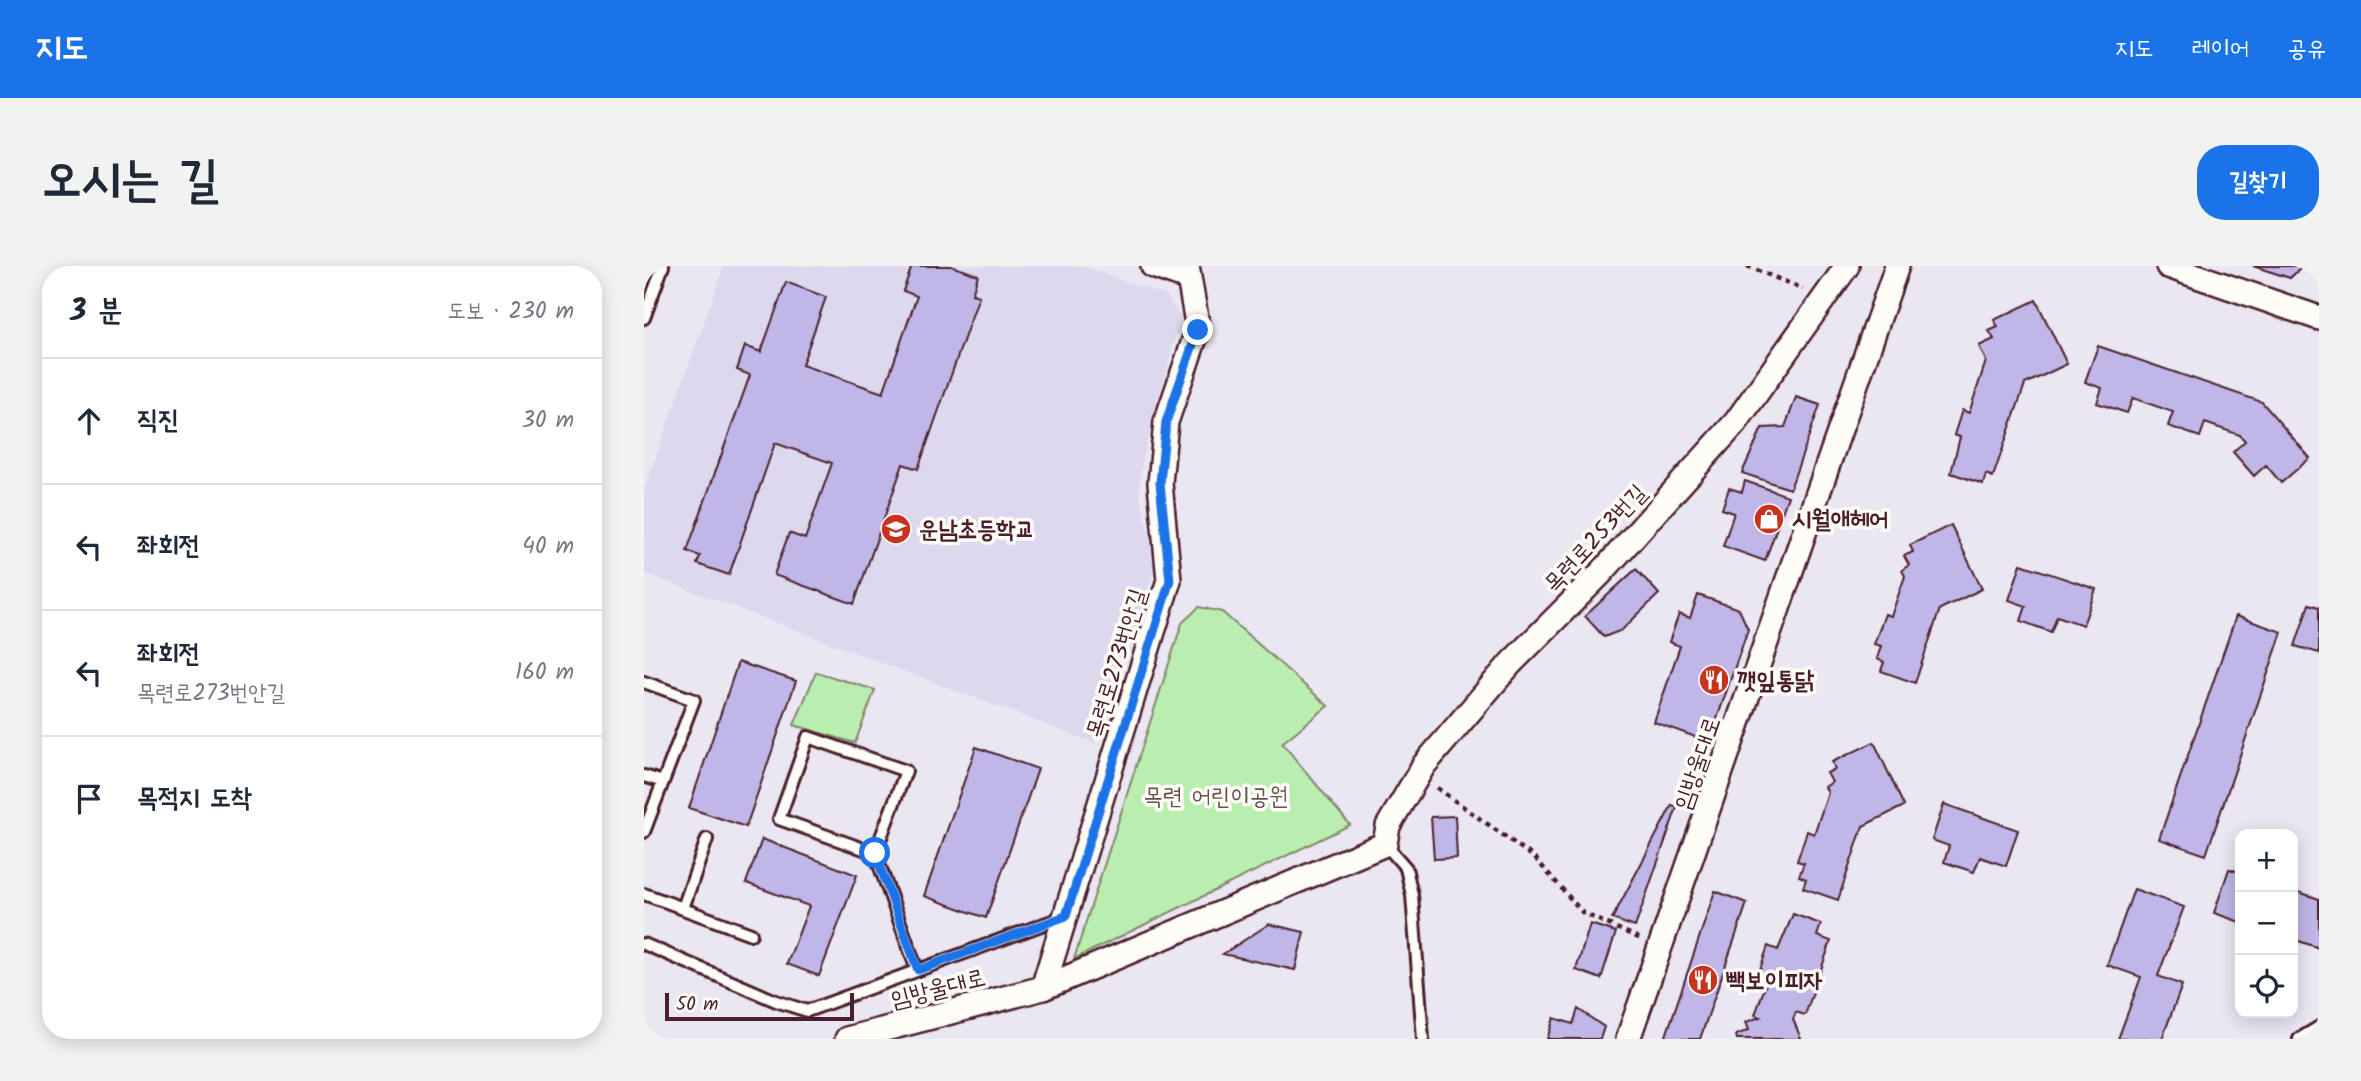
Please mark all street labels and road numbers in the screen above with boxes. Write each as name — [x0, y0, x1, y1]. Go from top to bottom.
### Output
street label: 목련로253번길 — [1535, 476, 1657, 602]
street label: 목련로273번안길 — [1076, 584, 1159, 743]
street label: 임방울대로 — [1664, 711, 1733, 815]
street label: 임방울대로 — [887, 959, 990, 1020]

